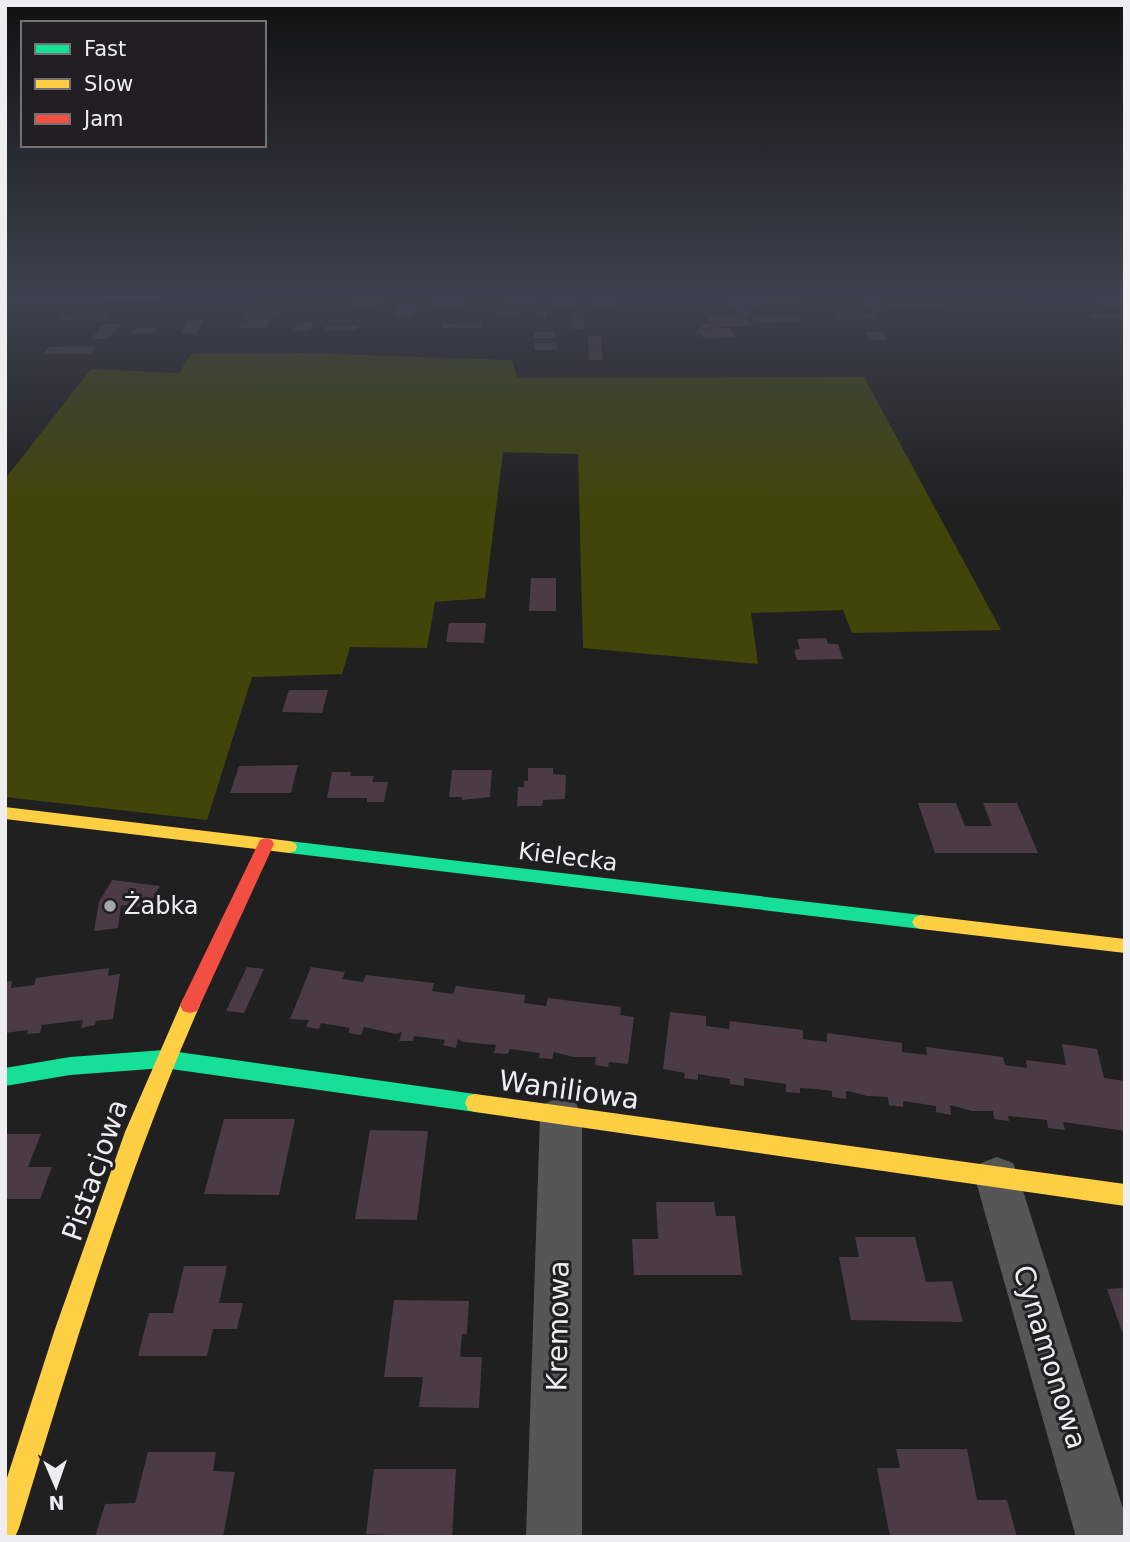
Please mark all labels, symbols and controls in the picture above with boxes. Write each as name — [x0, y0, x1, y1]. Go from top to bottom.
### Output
legend — [21, 21, 266, 147]
text: Fast — [84, 37, 126, 61]
text: Slow — [84, 72, 133, 96]
text: Jam — [82, 107, 124, 131]
street label: Kielecka — [517, 837, 619, 877]
place label: Żabka — [124, 891, 199, 920]
marker: Żabka — [102, 898, 118, 914]
street label: Waniliowa — [497, 1064, 641, 1116]
street label: Pistacjowa — [55, 1095, 135, 1245]
street label: Kremowa — [540, 1260, 576, 1392]
street label: Cynamonowa — [1006, 1261, 1094, 1453]
north arrow — [21, 1451, 91, 1521]
text: N — [48, 1492, 65, 1514]

